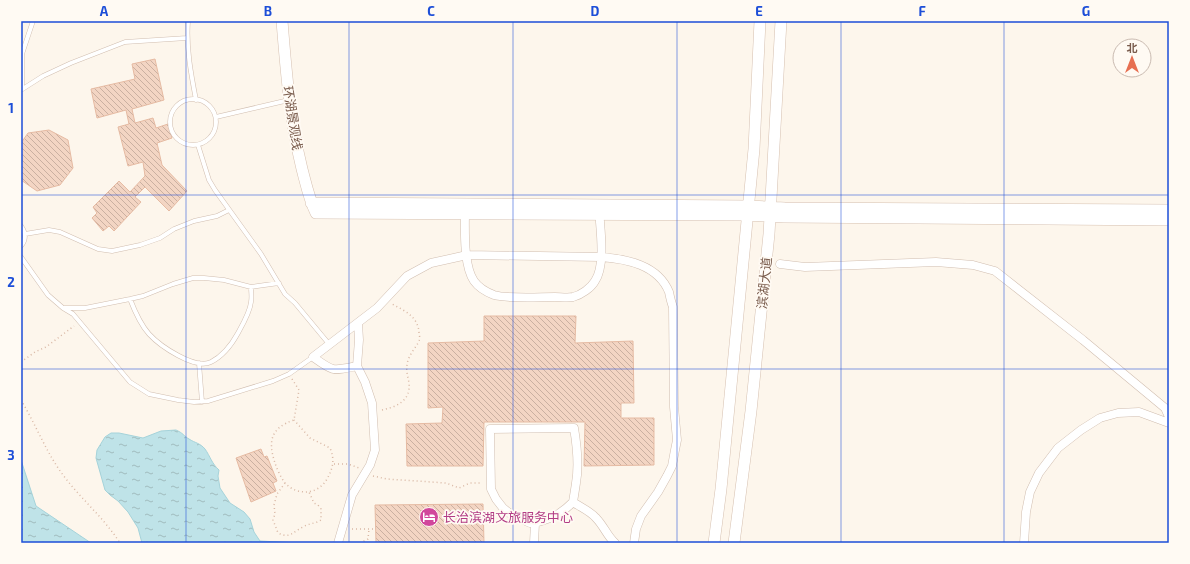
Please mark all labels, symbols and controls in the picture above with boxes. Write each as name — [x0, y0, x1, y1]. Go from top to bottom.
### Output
text: A — [100, 3, 109, 19]
text: B — [264, 3, 272, 19]
text: C — [427, 3, 435, 19]
text: D — [591, 3, 600, 19]
text: E — [755, 3, 763, 19]
text: F — [918, 3, 926, 19]
text: G — [1082, 3, 1090, 19]
north arrow — [1112, 38, 1152, 78]
text: 北 — [1127, 41, 1138, 54]
street label: 环湖景观线 — [280, 85, 306, 151]
text: 1 — [8, 100, 14, 116]
street label: 滨湖大道 — [753, 256, 775, 310]
text: 2 — [7, 274, 15, 290]
text: 3 — [7, 447, 15, 463]
hotel icon: 长治滨湖文旅服务中心 — [418, 506, 440, 528]
place label: 长治滨湖文旅服务中心 — [443, 509, 573, 525]

